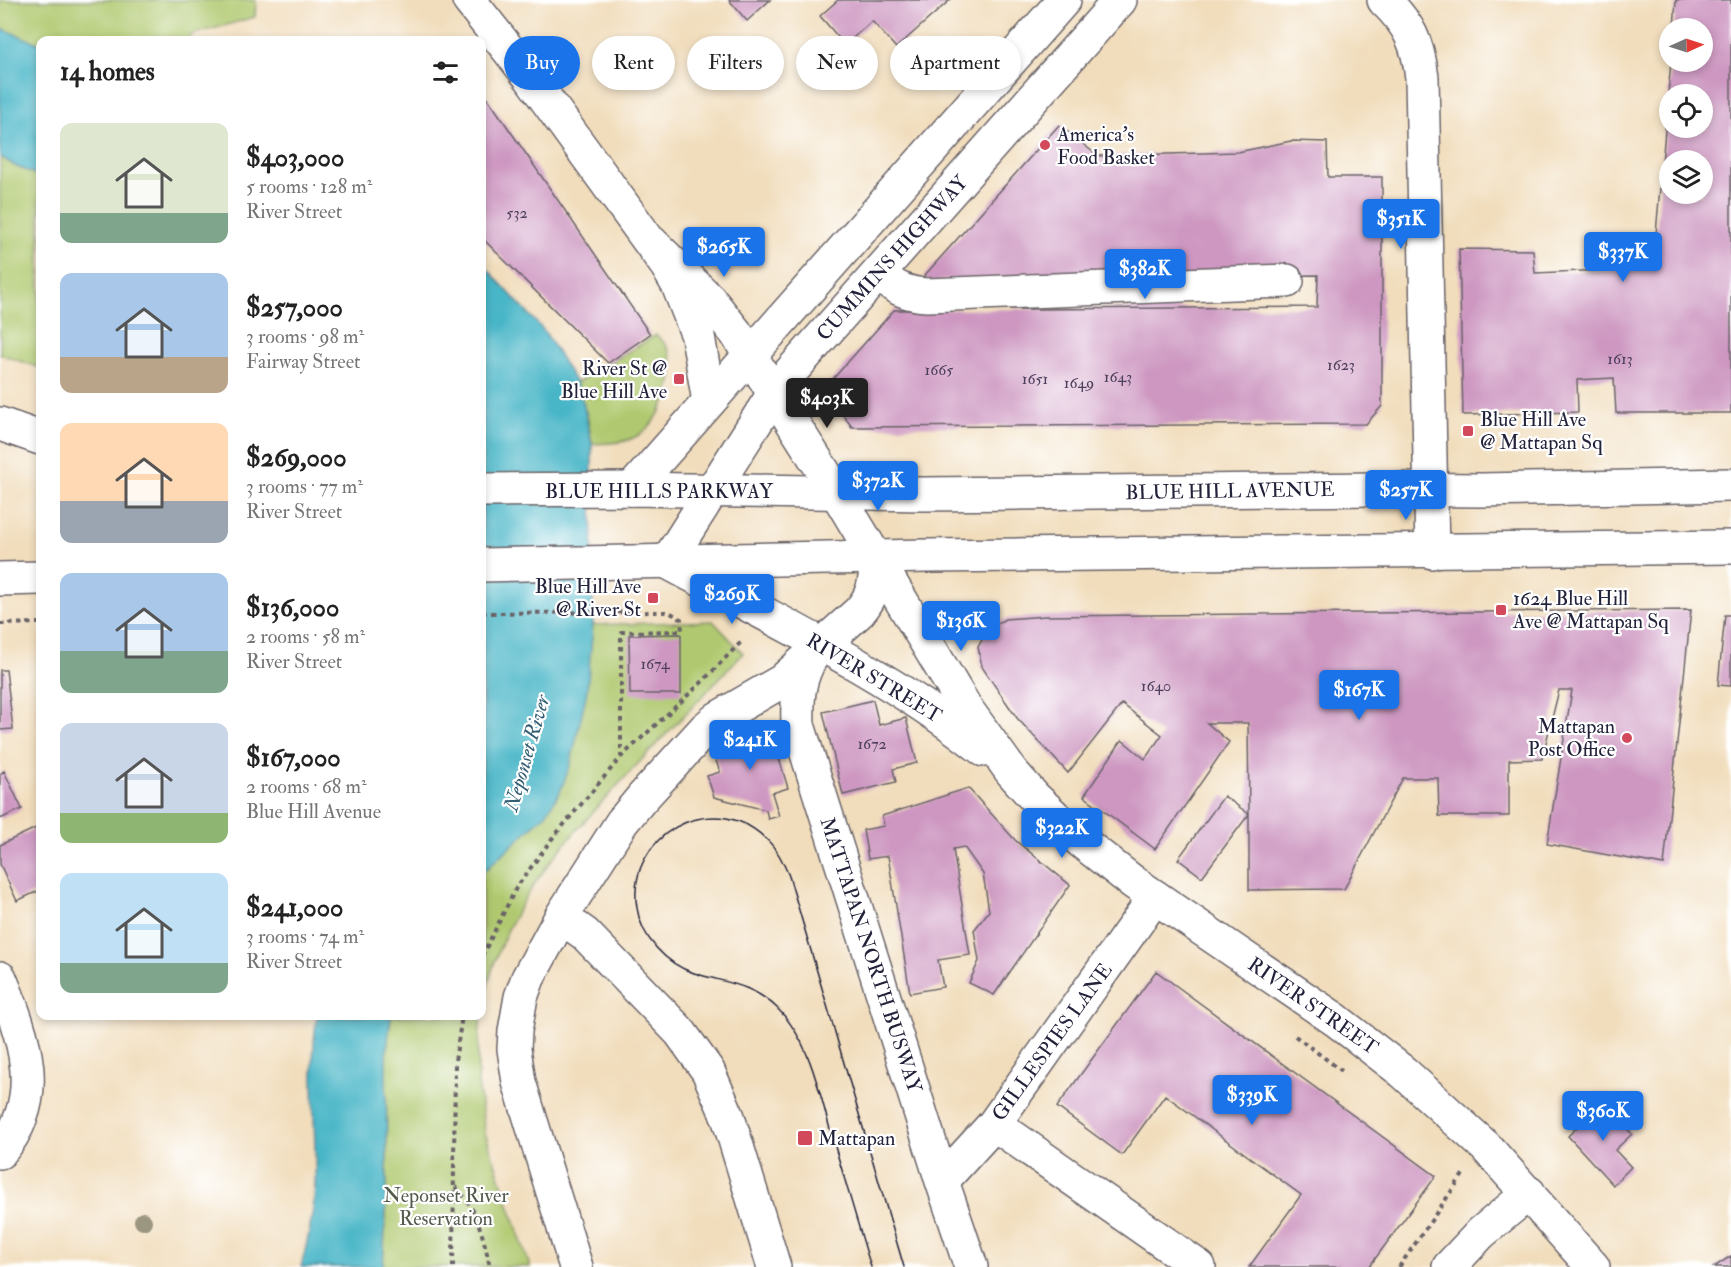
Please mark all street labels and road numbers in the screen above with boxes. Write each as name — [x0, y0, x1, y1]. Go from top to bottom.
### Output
street label: CUMMINS HIGHWAY — [811, 169, 974, 346]
street label: BLUE HILL AVENUE — [1125, 477, 1335, 505]
street label: BLUE HILLS PARKWAY — [545, 479, 774, 504]
street label: RIVER STREET — [802, 628, 946, 728]
street label: MATTAPAN NORTH BUSWAY — [815, 814, 928, 1097]
street label: RIVER STREET — [1243, 952, 1383, 1060]
street label: GILLESPIES LANE — [986, 958, 1118, 1126]

